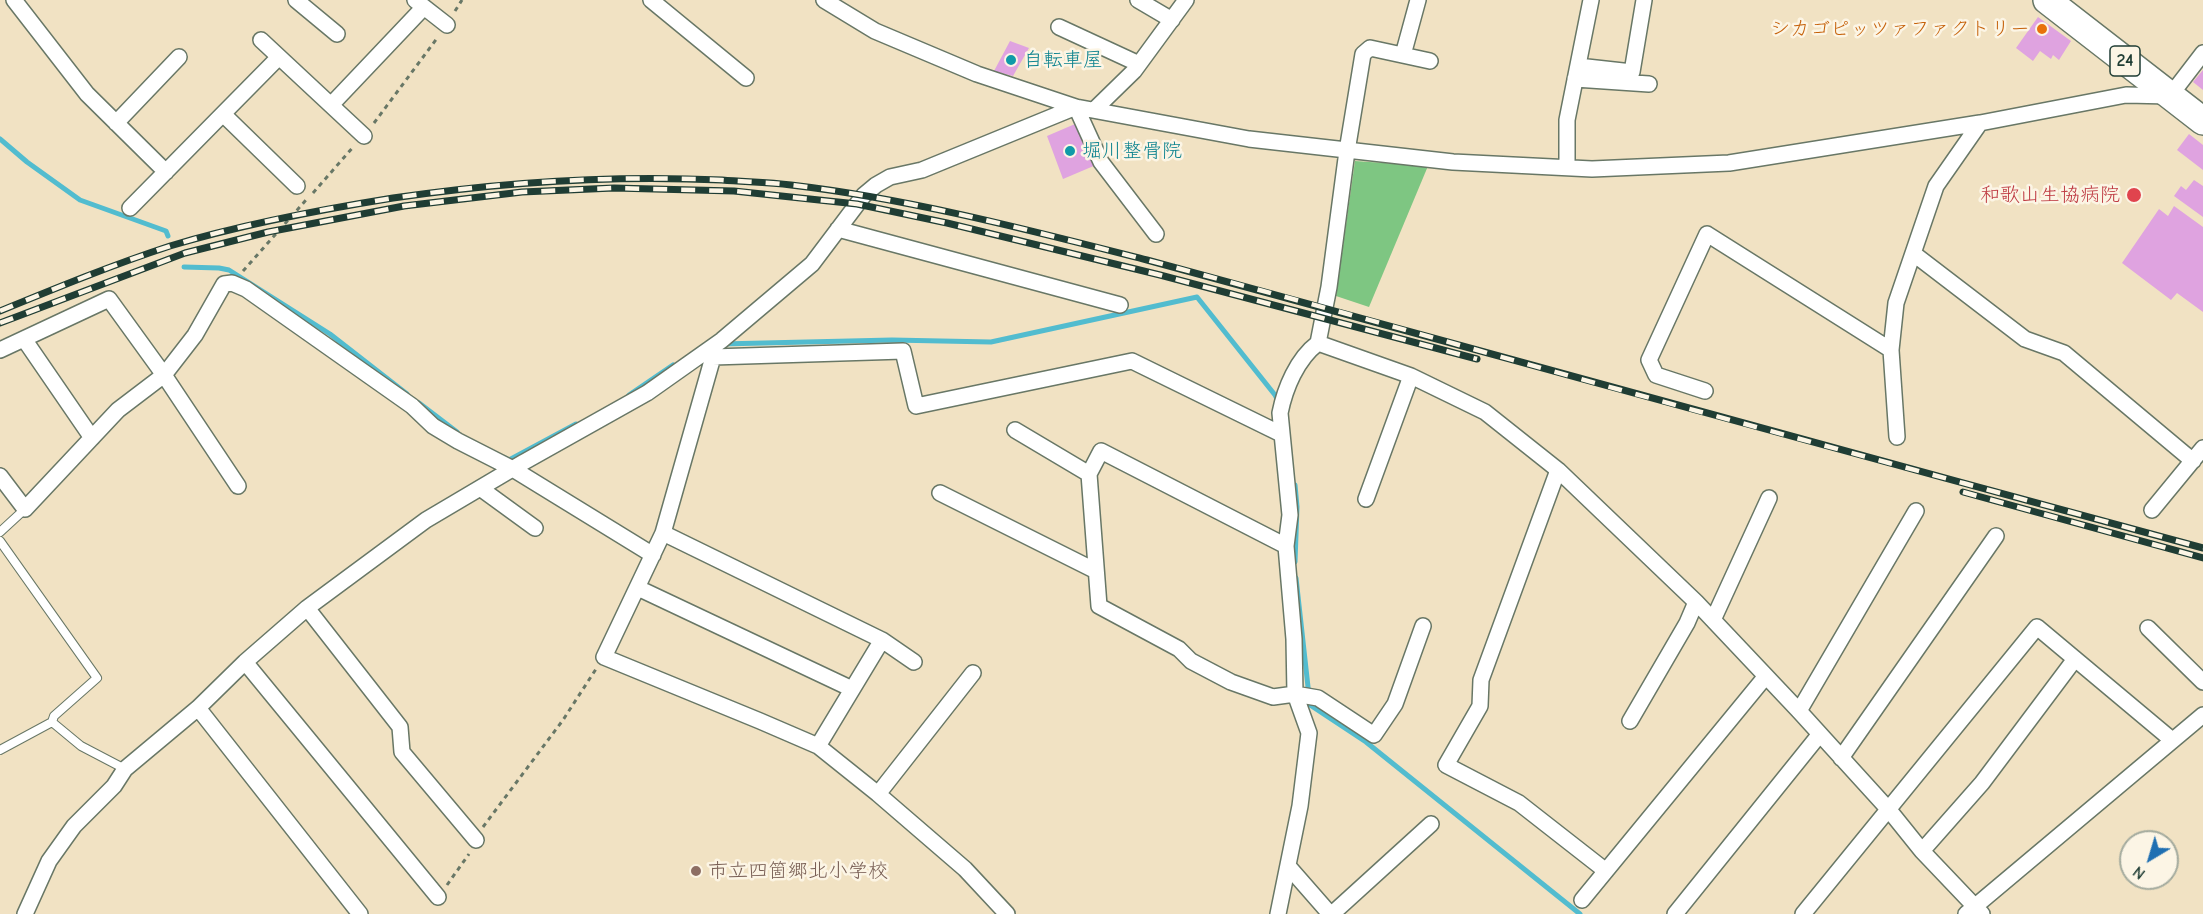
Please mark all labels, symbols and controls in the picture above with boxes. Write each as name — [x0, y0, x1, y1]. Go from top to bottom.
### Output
place label: シカゴピッツァファクトリー — [1770, 17, 2030, 41]
marker: シカゴピッツァファクトリー — [2035, 22, 2049, 36]
road number: 24 — [2110, 46, 2140, 76]
place label: 自転車屋 — [1023, 48, 1103, 72]
marker: 自転車屋 — [1004, 53, 1018, 67]
place label: 堀川整骨院 — [1082, 139, 1182, 163]
marker: 堀川整骨院 — [1063, 144, 1077, 158]
place label: 和歌山生協病院 — [1980, 183, 2120, 207]
marker: 和歌山生協病院 — [2125, 186, 2143, 204]
north arrow — [2119, 830, 2179, 890]
place label: 市立四箇郷北小学校 — [708, 859, 888, 883]
text: N — [2129, 862, 2149, 883]
marker: 市立四箇郷北小学校 — [689, 864, 703, 878]

